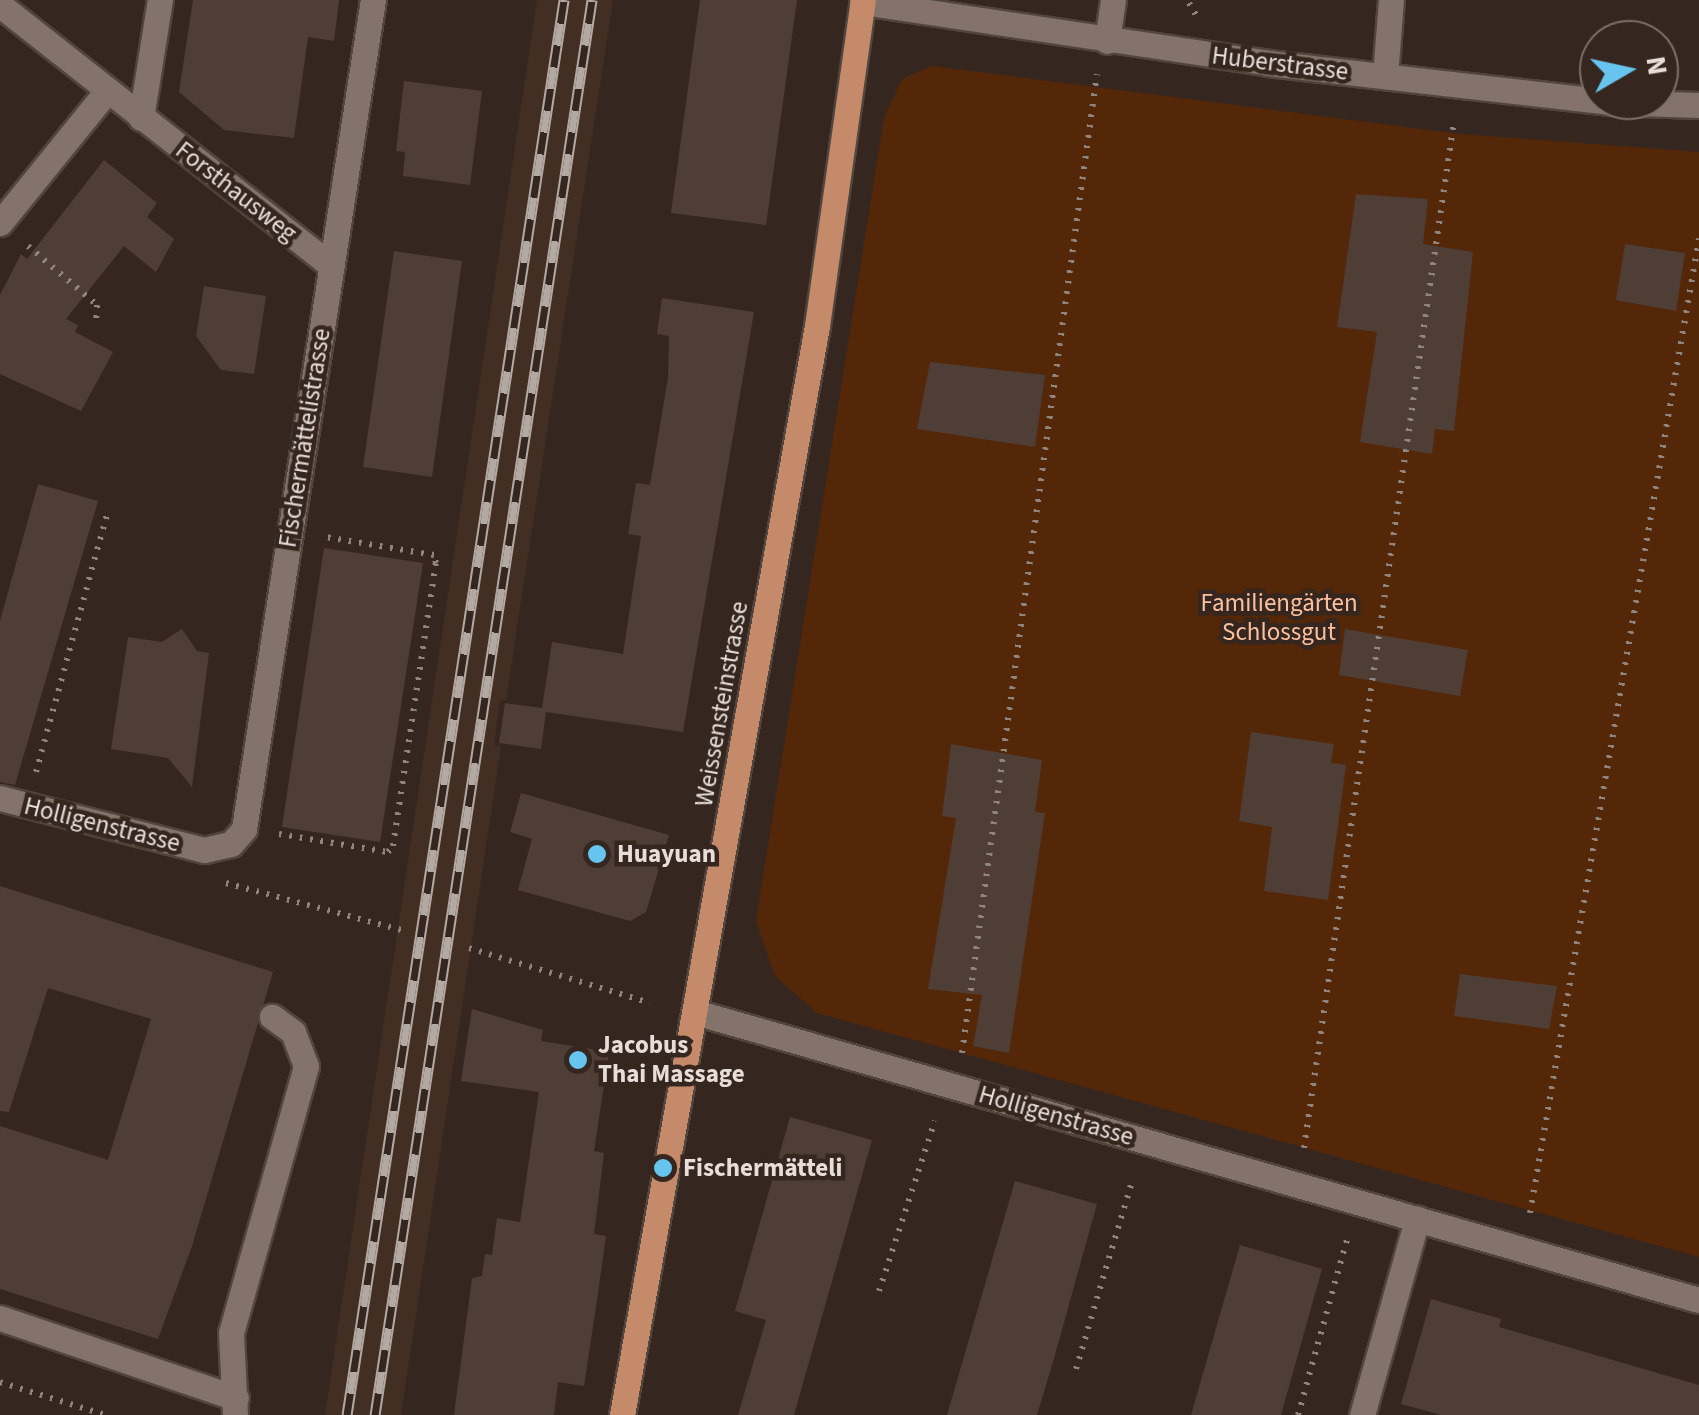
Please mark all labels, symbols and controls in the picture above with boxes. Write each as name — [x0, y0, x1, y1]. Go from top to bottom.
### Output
north arrow — [1579, 20, 1679, 120]
street label: Huberstrasse — [1210, 41, 1350, 87]
text: N — [1635, 53, 1678, 78]
street label: Forsthausweg — [169, 135, 303, 249]
street label: Fischermättelistrasse — [273, 326, 337, 550]
park label: Familiengärten Schlossgut — [1200, 589, 1358, 648]
street label: Weissensteinstrasse — [689, 599, 755, 809]
street label: Holligenstrasse — [21, 791, 183, 859]
place label: Huayuan — [617, 839, 716, 869]
marker: Huayuan — [586, 843, 608, 865]
place label: Jacobus Thai Massage — [598, 1031, 745, 1090]
marker: Jacobus Thai Massage — [567, 1049, 589, 1071]
street label: Holligenstrasse — [975, 1080, 1137, 1152]
place label: Fischermätteli — [683, 1153, 842, 1183]
marker: Fischermätteli — [652, 1157, 674, 1179]

